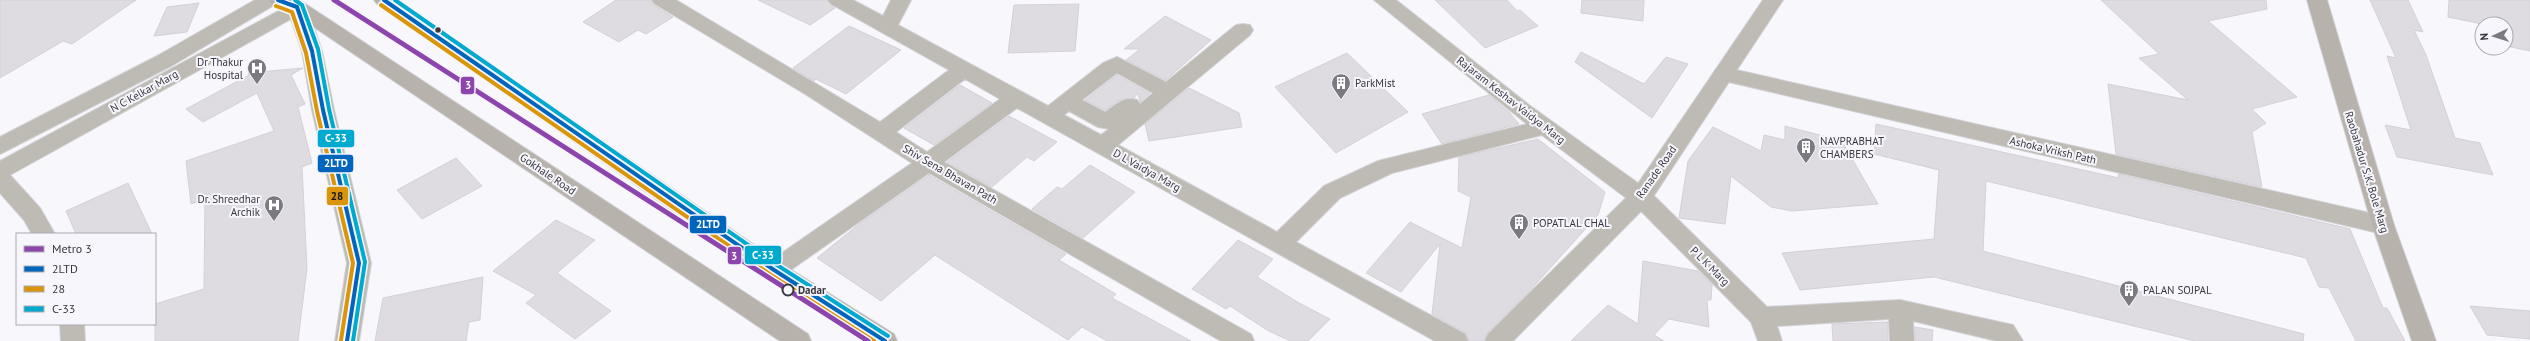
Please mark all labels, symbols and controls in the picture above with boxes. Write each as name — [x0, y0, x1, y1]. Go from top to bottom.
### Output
north arrow — [2474, 16, 2514, 56]
unlabelled marker — [433, 25, 443, 35]
text: N — [2477, 33, 2491, 41]
street label: Rajaram Keshav Vaidya Marg — [1454, 53, 1568, 147]
place label: Dr Thakur Hospital — [197, 55, 244, 82]
hospital icon: Dr Thakur Hospital — [246, 57, 268, 85]
street label: N C Kelkar Marg — [108, 67, 180, 115]
building icon: ParkMist — [1330, 72, 1352, 100]
line badge: 3 — [460, 76, 475, 95]
place label: ParkMist — [1355, 76, 1396, 90]
text: 3 — [465, 78, 471, 92]
street label: Raobahadur S.K. Bole Marg — [2342, 110, 2392, 235]
line badge: C-33 — [317, 129, 355, 148]
text: C-33 — [325, 131, 347, 145]
street label: Ashoka Vriksh Path — [2008, 133, 2098, 167]
place label: NAVPRABHAT CHAMBERS — [1820, 134, 1884, 161]
building icon: NAVPRABHAT CHAMBERS — [1795, 136, 1817, 164]
street label: Shiv Sena Bhavan Path — [900, 141, 1000, 207]
street label: Ranade Road — [1633, 143, 1679, 201]
street label: D L Vaidya Marg — [1111, 146, 1183, 194]
street label: Gokhale Road — [517, 150, 579, 198]
line badge: 2LTD — [317, 154, 354, 173]
text: 2LTD — [324, 156, 348, 170]
line badge: 28 — [326, 186, 349, 206]
text: 28 — [331, 189, 343, 203]
place label: Dr. Shreedhar Archik — [198, 192, 261, 219]
hospital icon: Dr. Shreedhar Archik — [263, 194, 285, 222]
building icon: POPATLAL CHAL — [1508, 212, 1530, 240]
line badge: 2LTD — [689, 215, 727, 234]
place label: POPATLAL CHAL — [1533, 216, 1610, 230]
text: 2LTD — [696, 217, 720, 231]
legend — [16, 233, 156, 325]
text: Metro 3 — [52, 241, 92, 256]
street label: P L K Marg — [1687, 243, 1733, 289]
line badge: C-33 — [744, 245, 782, 265]
line badge: 3 — [727, 246, 742, 265]
text: C-33 — [752, 248, 774, 262]
text: 3 — [731, 249, 737, 263]
text: 2LTD — [52, 261, 78, 276]
building icon: PALAN SOJPAL — [2118, 279, 2140, 307]
text: 28 — [52, 281, 65, 296]
marker: Dadar — [781, 283, 795, 297]
place label: Dadar — [798, 283, 826, 297]
place label: PALAN SOJPAL — [2143, 283, 2212, 297]
text: C-33 — [52, 301, 75, 316]

